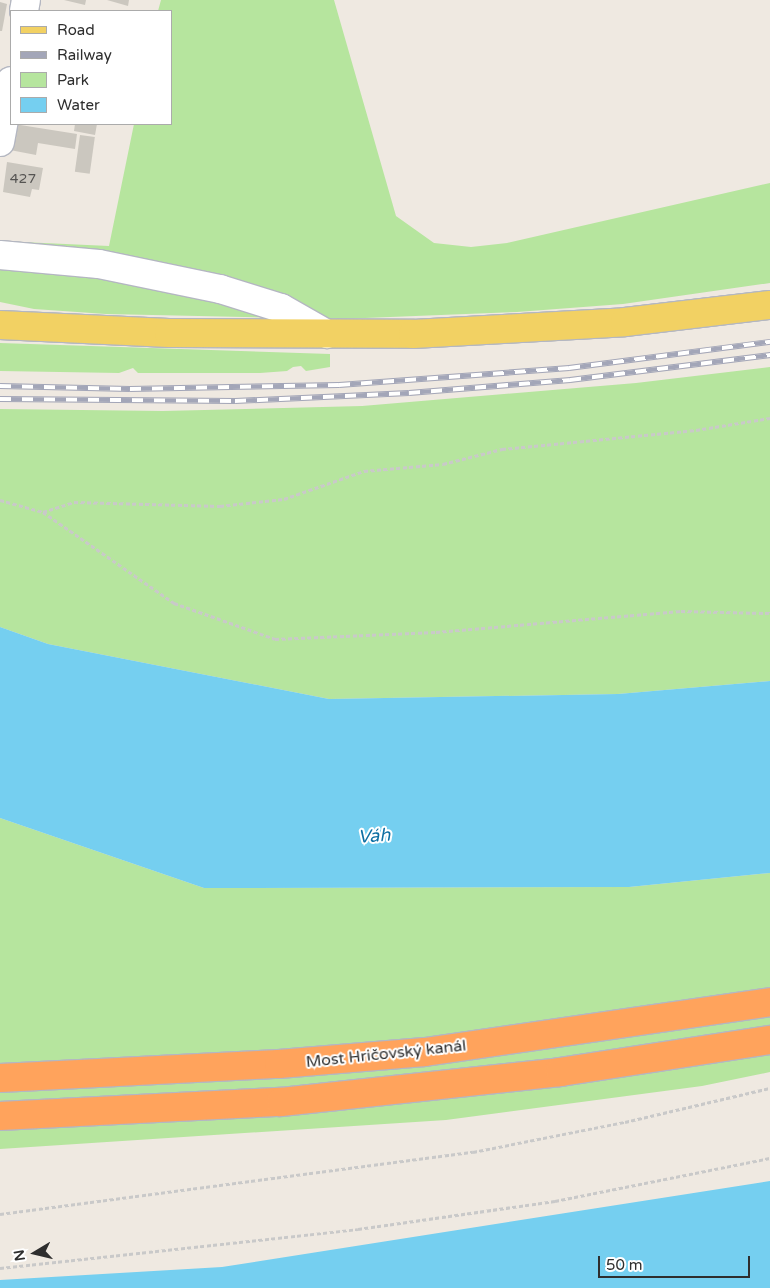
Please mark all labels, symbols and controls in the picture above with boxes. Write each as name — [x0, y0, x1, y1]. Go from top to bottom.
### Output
legend — [10, 10, 172, 125]
text: Road — [57, 21, 95, 39]
text: Railway — [57, 46, 112, 64]
text: Park — [57, 71, 89, 89]
text: Water — [57, 96, 100, 114]
house number: 427 — [10, 171, 36, 187]
water label: Váh — [357, 824, 391, 848]
street label: Most Hričovský kanál — [305, 1036, 467, 1072]
north arrow — [10, 1228, 60, 1278]
scale bar — [600, 1246, 752, 1278]
text: N — [10, 1249, 29, 1262]
text: 50 m — [606, 1256, 643, 1274]

